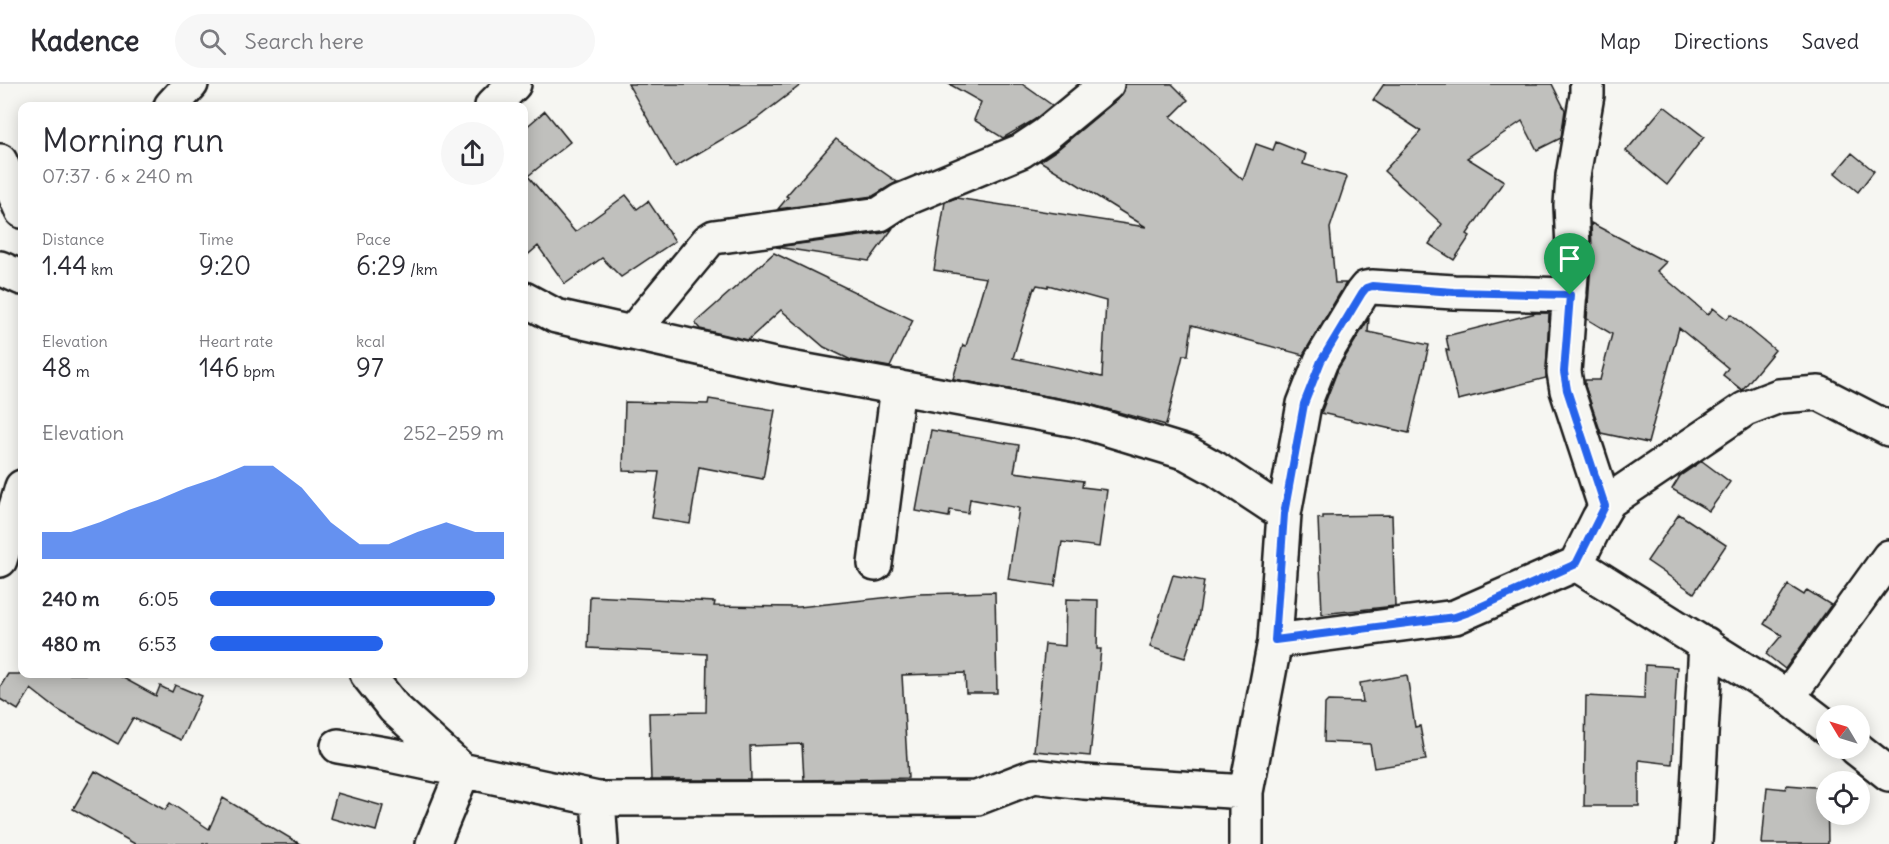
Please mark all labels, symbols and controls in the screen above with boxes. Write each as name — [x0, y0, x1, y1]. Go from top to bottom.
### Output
search box — [175, 14, 595, 68]
text: Kadence — [30, 23, 139, 59]
icon: search — [196, 25, 229, 58]
text: Search here — [244, 27, 364, 55]
text: Map — [1600, 28, 1641, 55]
text: Directions — [1674, 28, 1768, 55]
text: Saved — [1801, 28, 1859, 55]
text: Morning run — [42, 119, 224, 161]
button: share — [441, 122, 504, 185]
text: 07:37 · 6 × 240 m — [42, 163, 193, 188]
text: Distance — [42, 229, 104, 249]
text: Time — [199, 229, 234, 249]
text: Pace — [356, 229, 391, 249]
pin — [1544, 233, 1595, 295]
icon: arrive — [1553, 242, 1586, 275]
text: 1.44 — [42, 249, 87, 282]
text: 9:20 — [199, 249, 251, 282]
text: 6:29 — [356, 249, 406, 282]
text: km — [87, 259, 113, 279]
text: /km — [406, 259, 438, 279]
text: Elevation — [42, 331, 108, 351]
text: Heart rate — [199, 331, 273, 351]
text: kcal — [356, 331, 385, 351]
text: 48 — [42, 351, 72, 384]
text: 146 — [199, 351, 239, 384]
text: 97 — [356, 351, 384, 384]
text: m — [72, 361, 90, 381]
text: bpm — [239, 361, 275, 381]
text: Elevation — [42, 420, 124, 445]
text: 252–259 m — [403, 420, 504, 445]
text: 240 m — [42, 586, 100, 611]
text: 6:05 — [138, 586, 179, 611]
text: 480 m — [42, 631, 101, 656]
text: 6:53 — [138, 631, 177, 656]
north arrow — [1816, 705, 1870, 759]
map controls — [1816, 705, 1870, 825]
button: locate — [1816, 771, 1870, 825]

